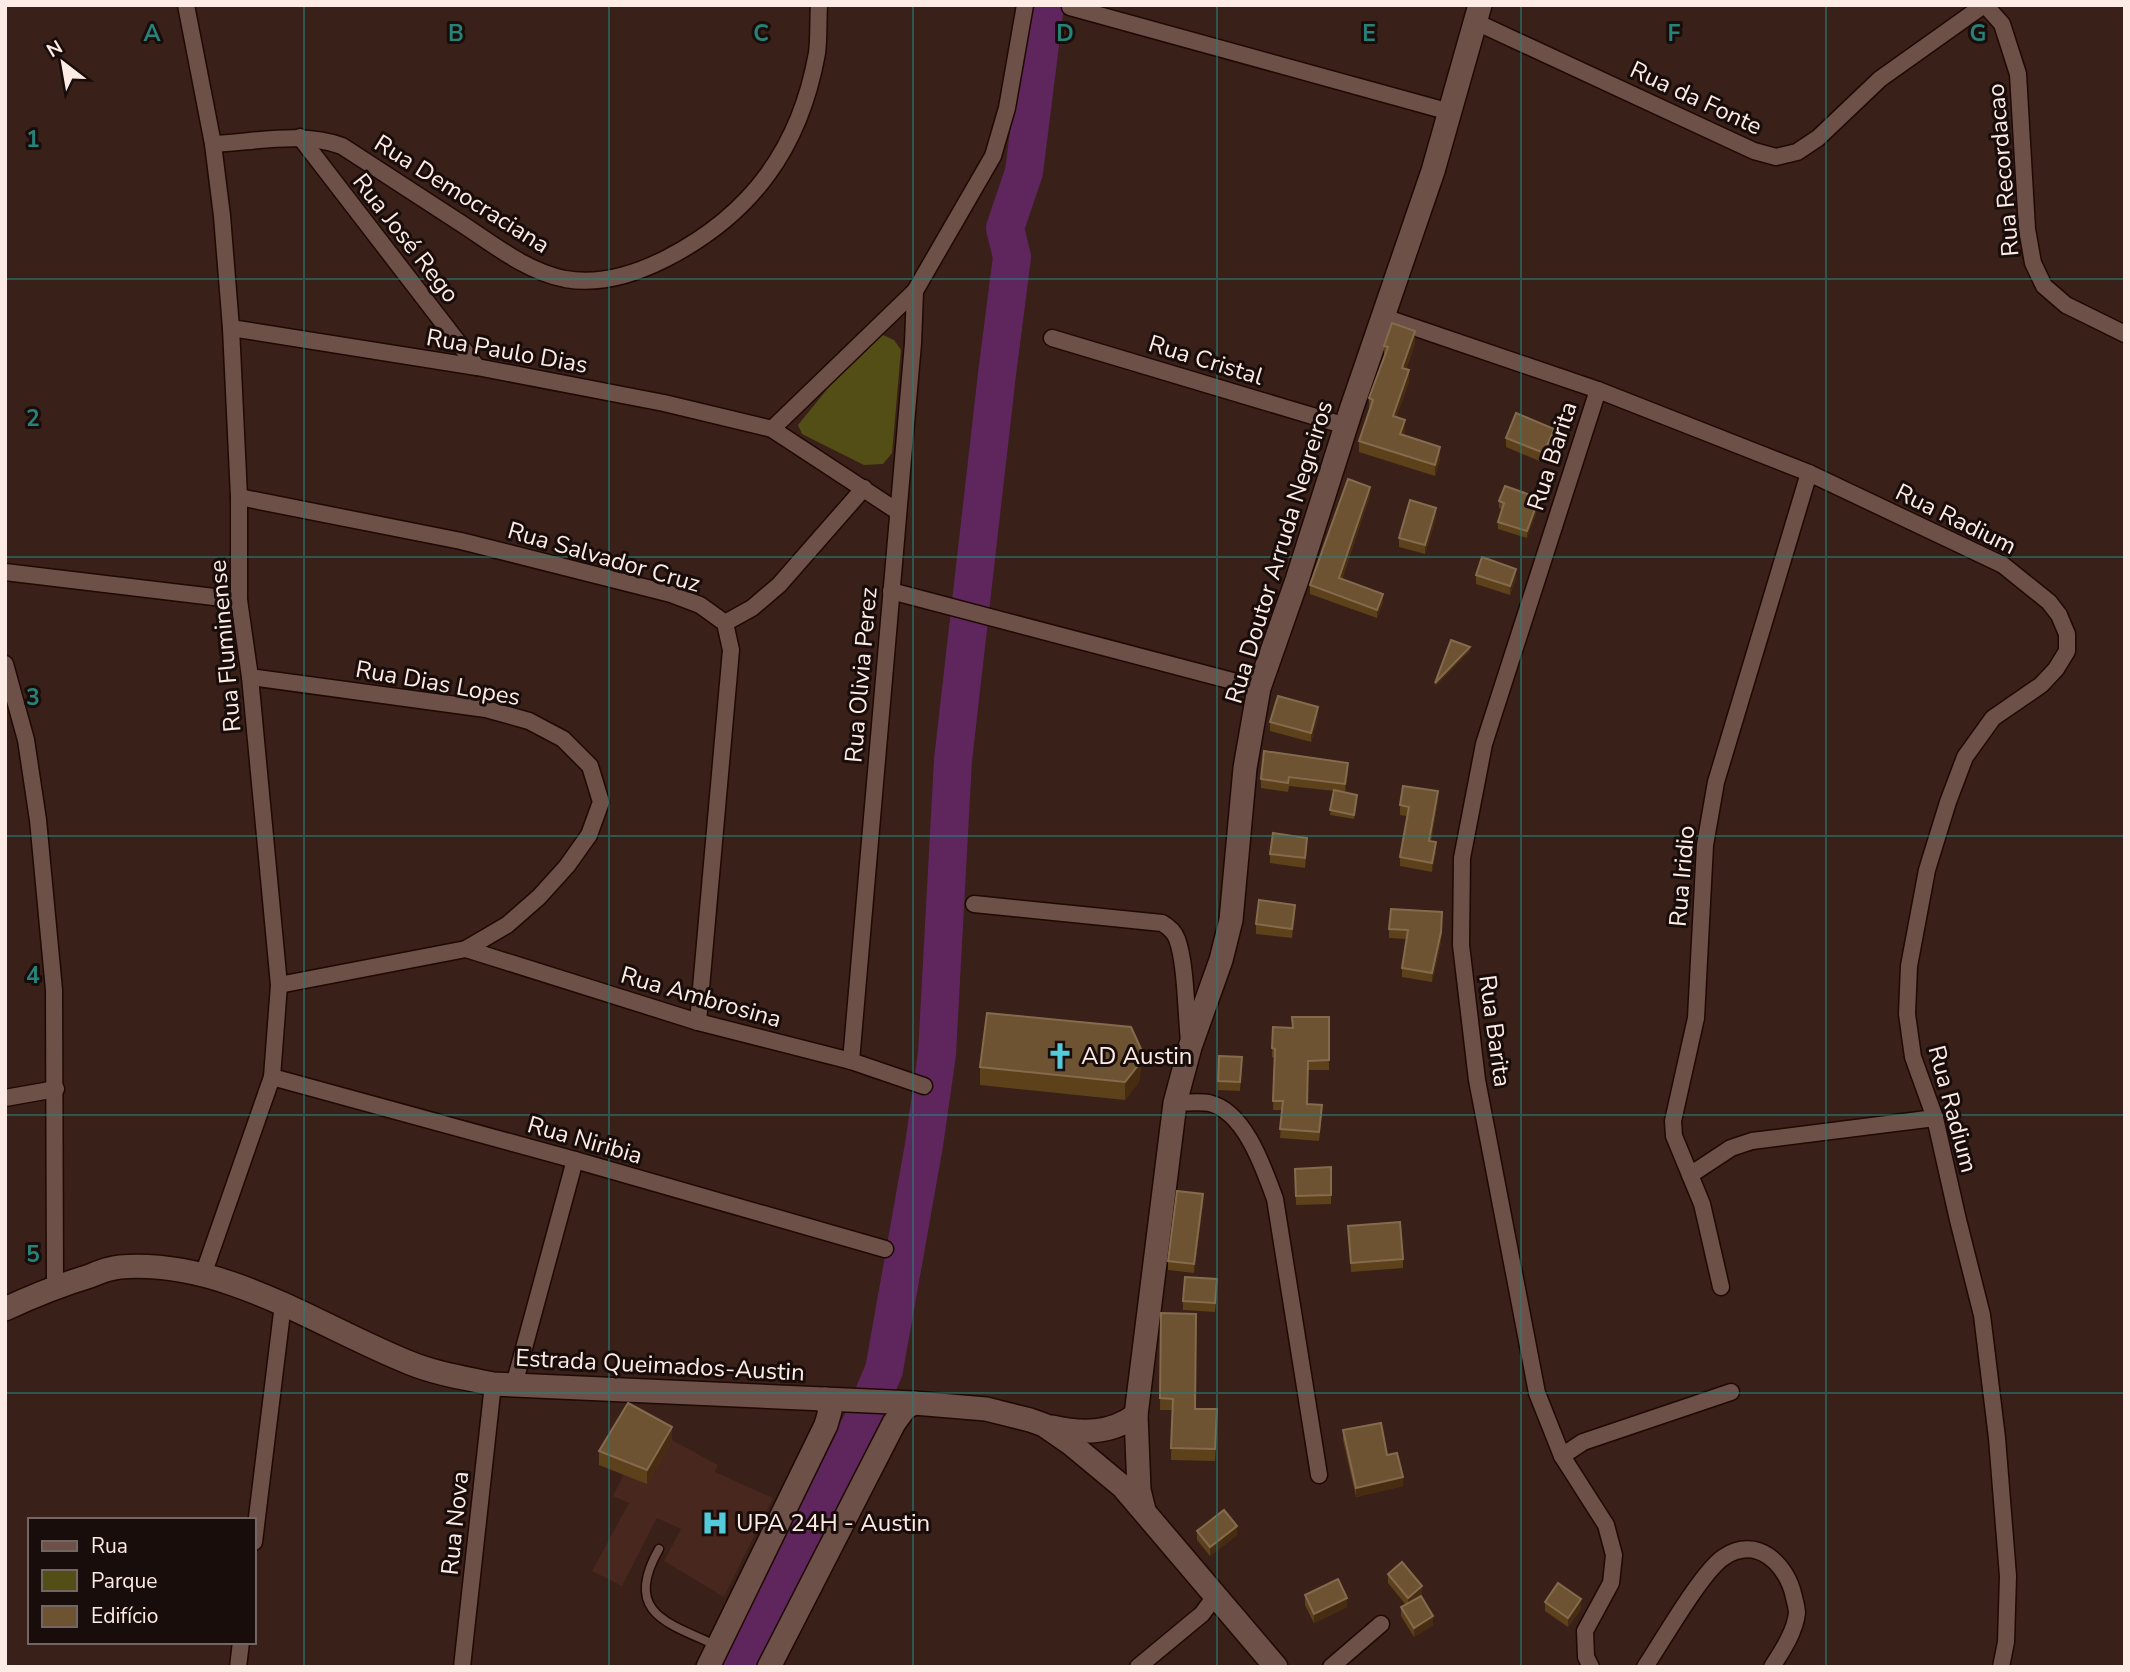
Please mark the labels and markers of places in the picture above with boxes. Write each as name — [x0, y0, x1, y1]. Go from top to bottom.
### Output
place label: AD Austin — [1081, 1040, 1192, 1072]
church icon: AD Austin — [1045, 1041, 1075, 1071]
place label: UPA 24H - Austin — [736, 1507, 930, 1539]
hospital icon: UPA 24H - Austin — [700, 1508, 730, 1538]

